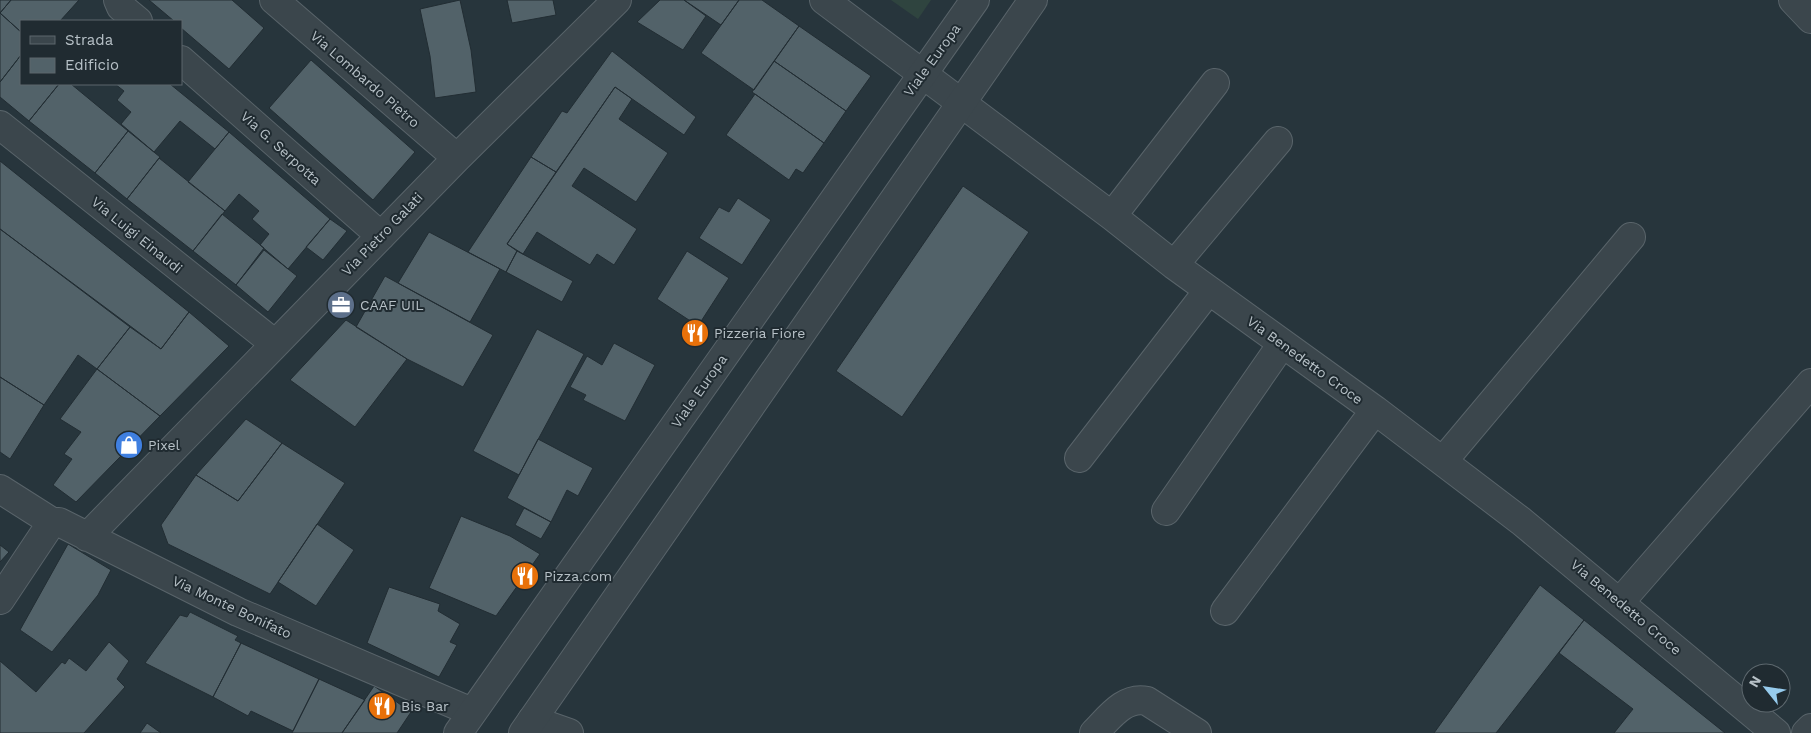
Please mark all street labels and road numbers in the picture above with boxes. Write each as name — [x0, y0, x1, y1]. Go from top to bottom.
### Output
street label: Viale Europa — [900, 21, 964, 99]
street label: Via Lombardo Pietro — [307, 27, 423, 131]
street label: Via G. Serpotta — [238, 108, 324, 188]
street label: Via Pietro Galati — [338, 189, 426, 279]
street label: Via Luigi Einaudi — [88, 194, 186, 276]
street label: Via Benedetto Croce — [1244, 313, 1366, 407]
street label: Viale Europa — [668, 351, 730, 431]
street label: Via Benedetto Croce — [1568, 556, 1684, 658]
street label: Via Monte Bonifato — [170, 572, 294, 642]

